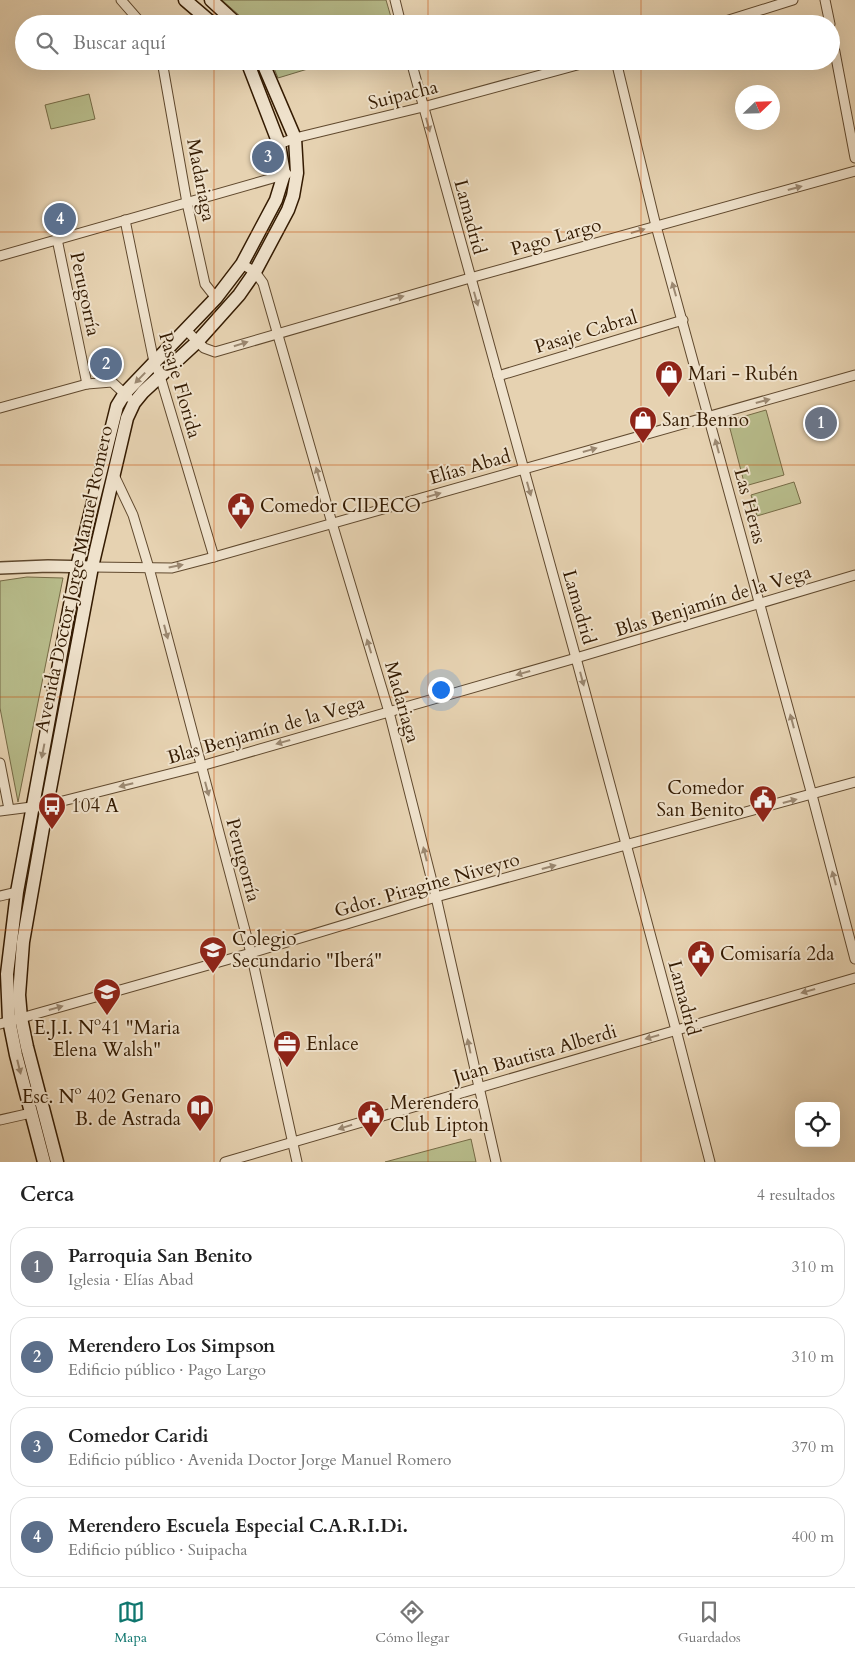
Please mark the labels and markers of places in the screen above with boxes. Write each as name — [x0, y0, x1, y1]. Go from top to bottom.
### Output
pin: 3 — [252, 138, 284, 176]
pin: 4 — [44, 200, 76, 238]
pin: 2 — [90, 345, 122, 383]
shop icon: Mari - Rubén — [654, 359, 684, 398]
place label: Mari - Rubén — [688, 361, 798, 387]
pin: 1 — [805, 404, 837, 442]
shop icon: San Benno — [628, 405, 658, 444]
place label: San Benno — [662, 407, 749, 433]
public building icon: Comedor CIDECO — [226, 491, 256, 530]
place label: Comedor CIDECO — [260, 493, 421, 519]
place label: Comedor San Benito — [656, 775, 744, 823]
public building icon: Comedor San Benito — [748, 784, 778, 823]
bus stop icon: 104 A — [37, 791, 67, 830]
place label: 104 A — [71, 793, 119, 819]
place label: Colegio Secundario "Iberá" — [232, 926, 382, 974]
school or university icon: Colegio Secundario "Iberá" — [198, 935, 228, 974]
public building icon: Comisaría 2da — [686, 939, 716, 978]
place label: Comisaría 2da — [720, 941, 834, 967]
school or university icon: E.J.I. Nº41 "Maria Elena Walsh" — [92, 977, 122, 1016]
place label: E.J.I. Nº41 "Maria Elena Walsh" — [34, 1015, 180, 1063]
office icon: Enlace — [272, 1029, 302, 1068]
place label: Enlace — [306, 1031, 359, 1057]
place label: Esc. Nº 402 Genaro B. de Astrada — [22, 1084, 181, 1132]
place label: Merendero Club Lipton — [390, 1090, 489, 1138]
library icon: Esc. Nº 402 Genaro B. de Astrada — [185, 1093, 215, 1132]
public building icon: Merendero Club Lipton — [356, 1099, 386, 1138]

